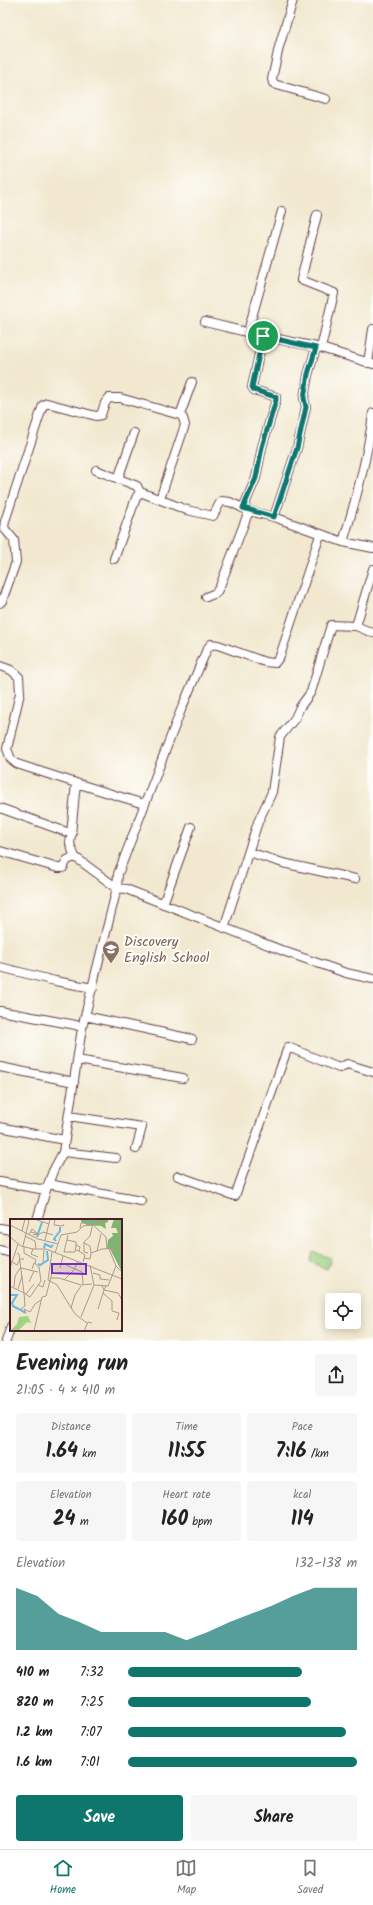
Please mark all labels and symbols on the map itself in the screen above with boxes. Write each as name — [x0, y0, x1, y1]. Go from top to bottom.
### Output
pin — [246, 319, 280, 353]
place label: Discovery English School — [124, 931, 210, 969]
school or university icon: Discovery English School — [101, 939, 121, 964]
inset map — [10, 1219, 122, 1331]

